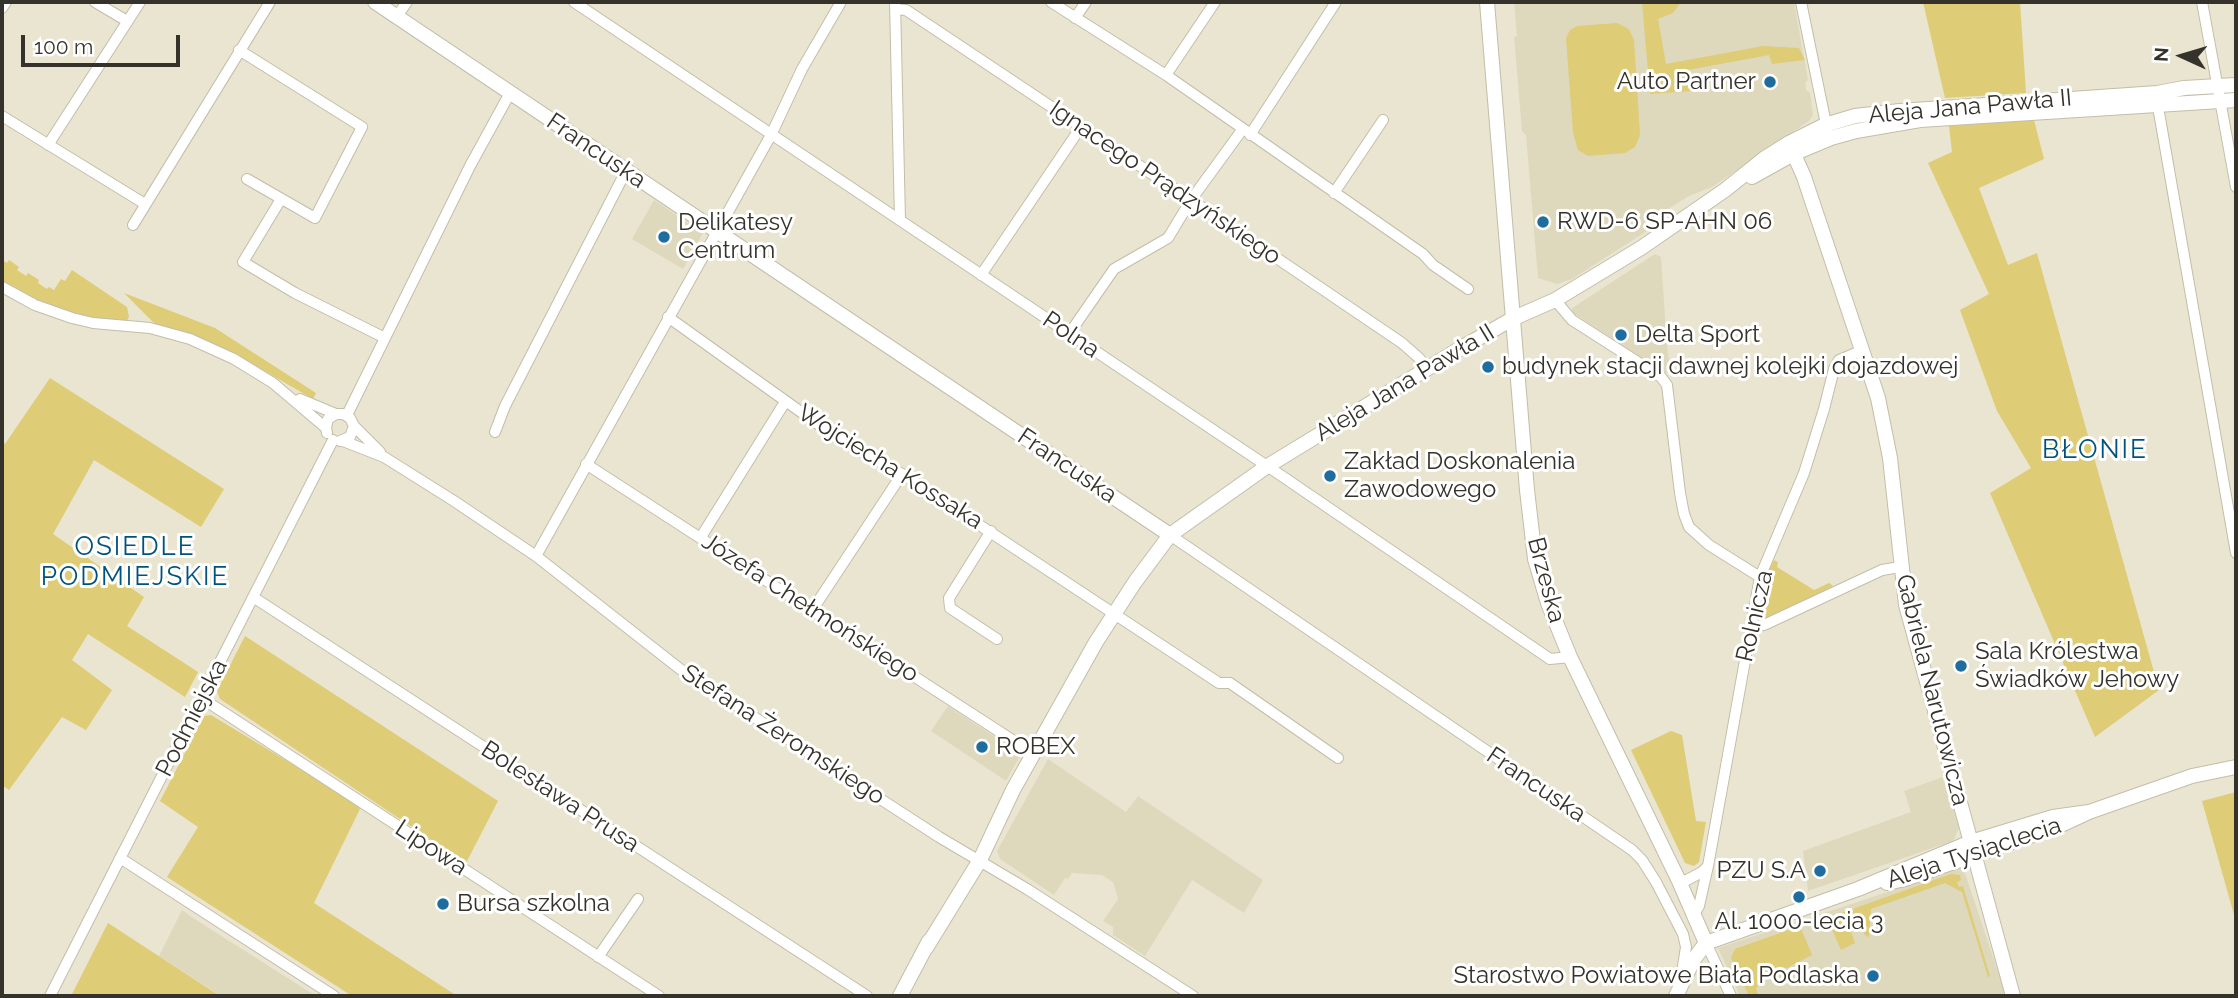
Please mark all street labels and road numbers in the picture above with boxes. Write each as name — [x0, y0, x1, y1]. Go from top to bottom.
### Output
street label: Aleja Jana Pawła II — [1867, 84, 2073, 130]
street label: Ignacego Prądzyńskiego — [1044, 95, 1286, 271]
street label: Francuska — [541, 107, 651, 195]
street label: Polna — [1037, 306, 1105, 364]
street label: Aleja Jana Pawła II — [1310, 318, 1500, 448]
street label: Wojciecha Kossaka — [792, 398, 988, 536]
street label: Francuska — [1012, 422, 1122, 510]
street label: Józefa Chełmońskiego — [696, 527, 924, 689]
street label: Brzeska — [1521, 534, 1571, 626]
street label: Rolnicza — [1730, 567, 1780, 665]
street label: Gabriela Narutowicza — [1889, 571, 1975, 809]
street label: Podmiejska — [150, 654, 234, 782]
street label: Stefana Żeromskiego — [676, 659, 890, 811]
street label: Bolesława Prusa — [475, 735, 645, 859]
street label: Francuska — [1481, 741, 1591, 829]
street label: Aleja Tysiąclecia — [1883, 811, 2065, 895]
street label: Lipowa — [390, 814, 472, 882]

